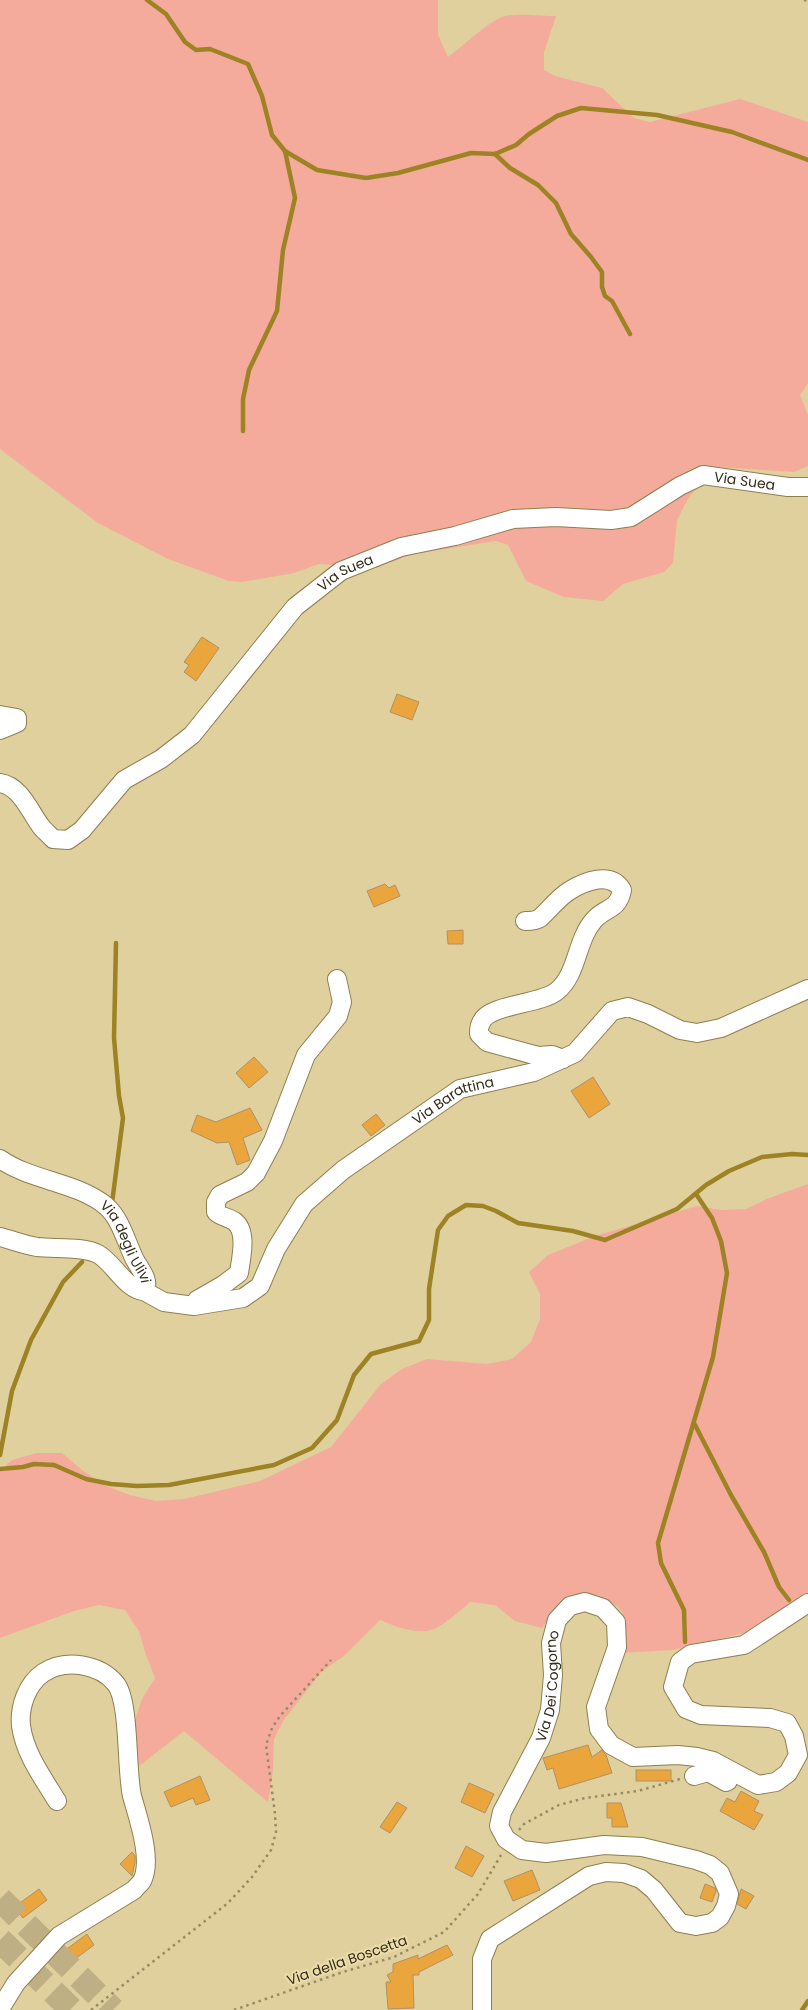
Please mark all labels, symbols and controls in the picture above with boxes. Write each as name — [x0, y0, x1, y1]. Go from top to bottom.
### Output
street label: Via Suea — [713, 467, 777, 495]
street label: Via Suea — [313, 549, 376, 596]
street label: Via Barattina — [408, 1072, 496, 1129]
street label: Via degli Ulivi — [96, 1195, 156, 1285]
street label: Via Dei Cogorno — [530, 1628, 564, 1744]
street label: Via della Boscetta — [284, 1930, 410, 1990]

